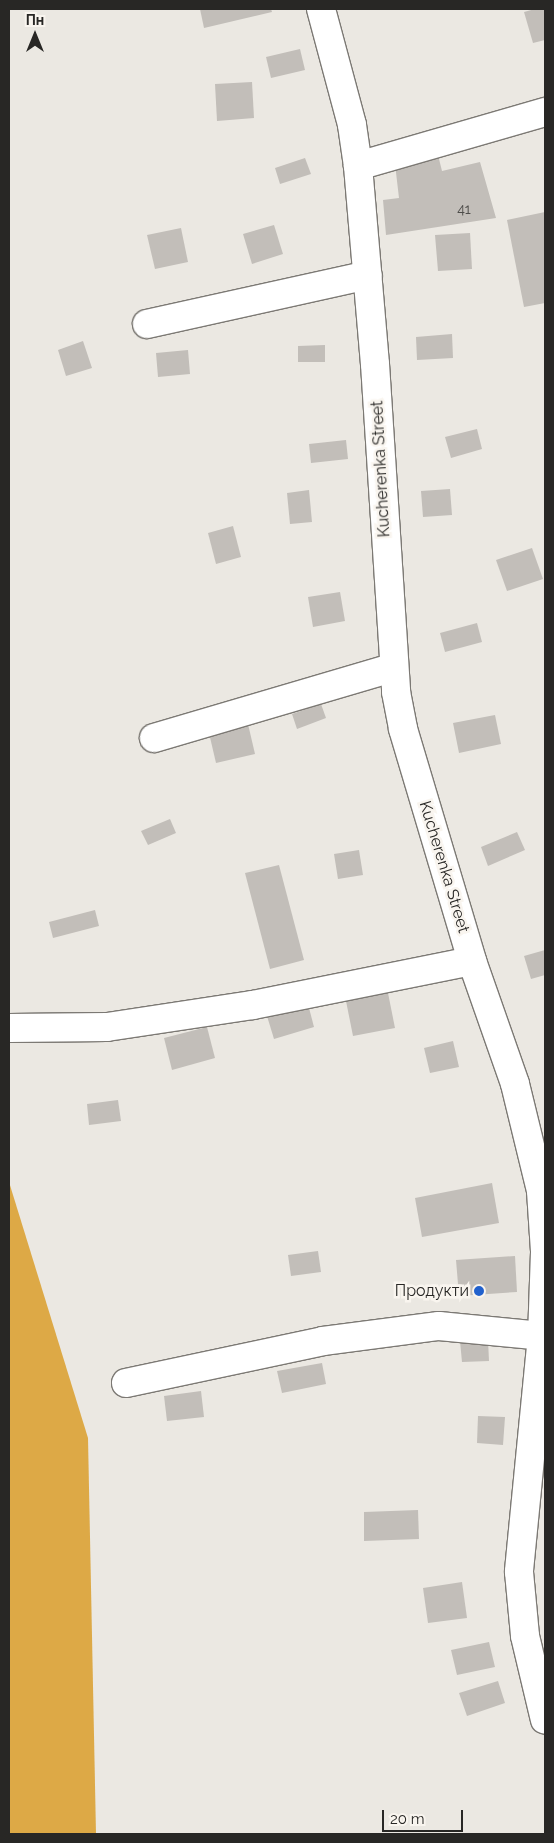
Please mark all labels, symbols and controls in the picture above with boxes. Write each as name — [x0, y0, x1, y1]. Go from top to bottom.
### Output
north arrow — [10, 10, 60, 60]
text: Пн — [26, 12, 44, 28]
house number: 41 — [457, 201, 471, 217]
street label: Kucherenka Street — [368, 400, 394, 538]
street label: Kucherenka Street — [415, 799, 473, 935]
place label: Продукти — [395, 1281, 469, 1301]
marker: Продукти — [473, 1285, 485, 1297]
scale bar — [384, 1800, 465, 1832]
text: 20 m — [390, 1810, 425, 1828]

